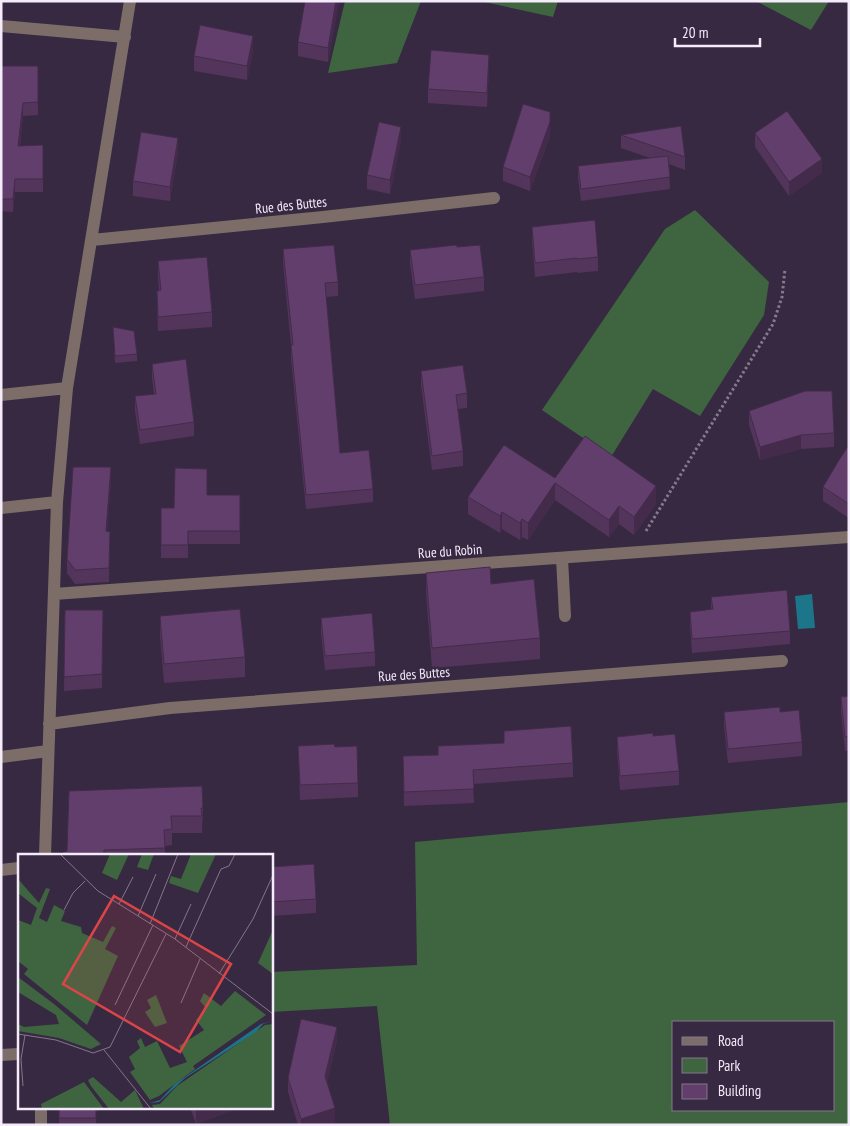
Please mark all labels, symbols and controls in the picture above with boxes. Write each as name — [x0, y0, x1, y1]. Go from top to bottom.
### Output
scale bar — [675, 15, 760, 47]
text: 20 m — [682, 23, 708, 42]
street label: Rue des Buttes — [254, 192, 328, 218]
street label: Rue du Robin — [417, 540, 483, 562]
street label: Rue des Buttes — [378, 662, 451, 685]
inset map — [18, 854, 272, 1108]
legend — [672, 1021, 835, 1111]
text: Road — [718, 1031, 744, 1050]
text: Park — [718, 1056, 740, 1075]
text: Building — [718, 1081, 761, 1100]

